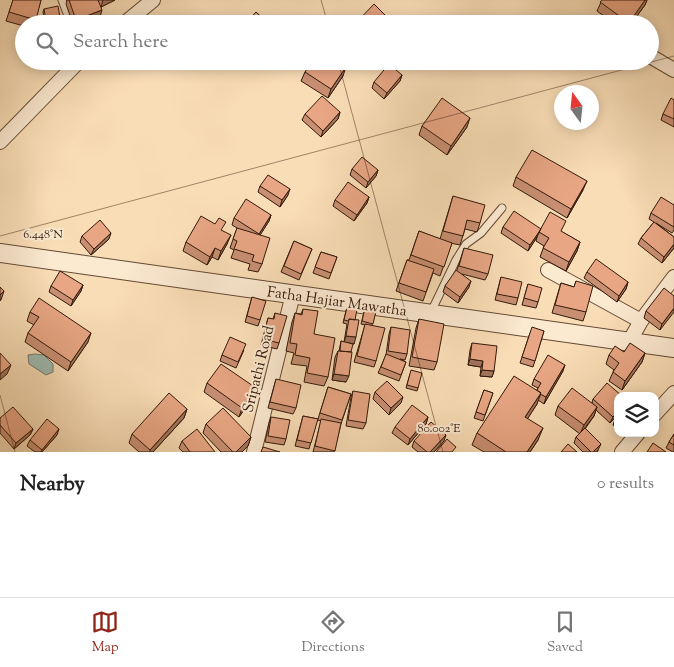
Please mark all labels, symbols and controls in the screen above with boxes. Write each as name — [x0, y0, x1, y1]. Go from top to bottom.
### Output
search box — [15, 15, 659, 70]
icon: search — [33, 29, 61, 57]
text: Search here — [73, 29, 168, 56]
north arrow — [554, 85, 599, 130]
text: 6.448°N — [23, 226, 63, 244]
street label: Fatha Hajiar Mawatha — [266, 282, 408, 323]
street label: Sripathi Road — [239, 323, 281, 415]
map controls — [614, 392, 659, 437]
button: layers — [614, 392, 659, 437]
text: 80.002°E — [417, 420, 461, 438]
text: Nearby — [20, 470, 85, 500]
text: 0 results — [597, 473, 654, 496]
tab: Map — [91, 608, 119, 658]
tab: Directions — [301, 608, 365, 658]
tab: Saved — [547, 608, 583, 658]

